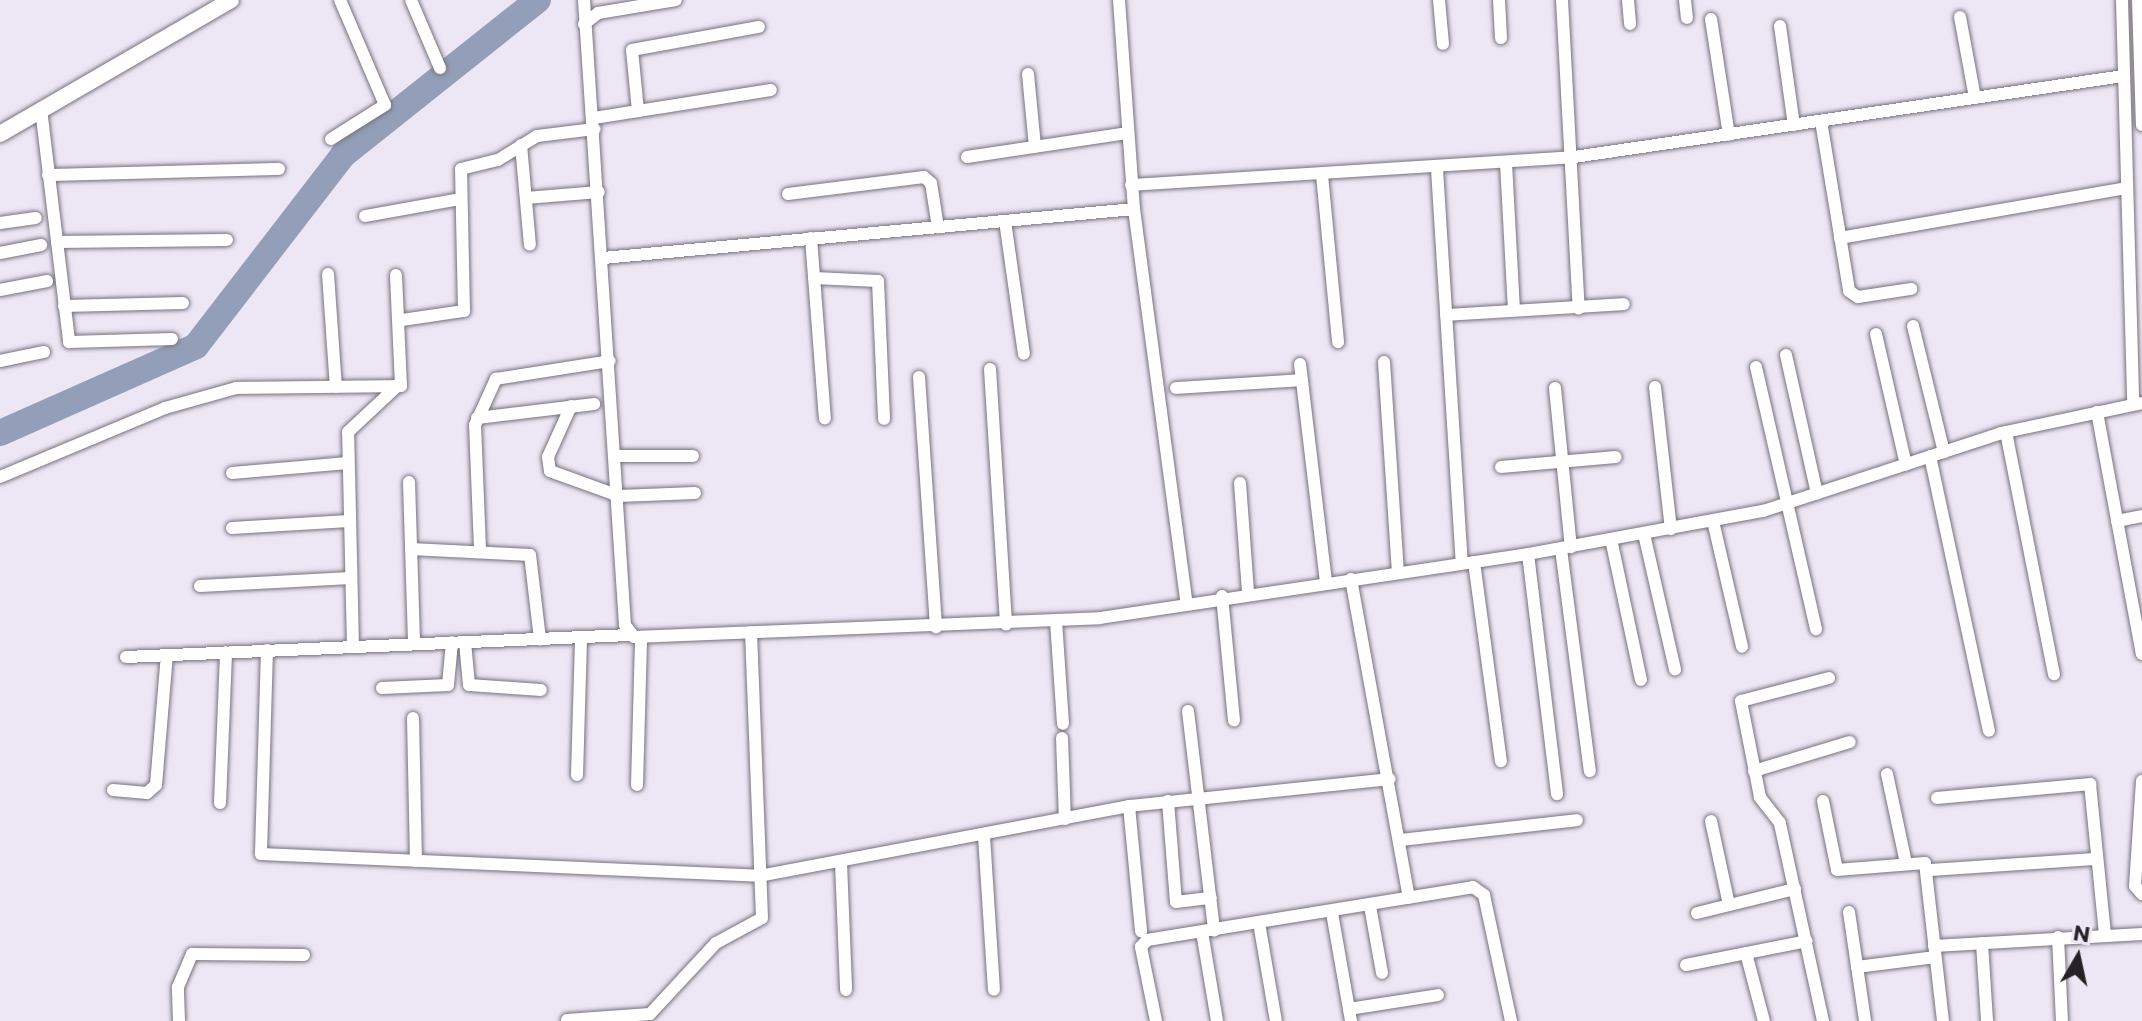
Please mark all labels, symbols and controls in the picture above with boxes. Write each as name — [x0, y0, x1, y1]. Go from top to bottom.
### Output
north arrow — [2038, 917, 2118, 997]
text: N — [2072, 918, 2092, 947]

